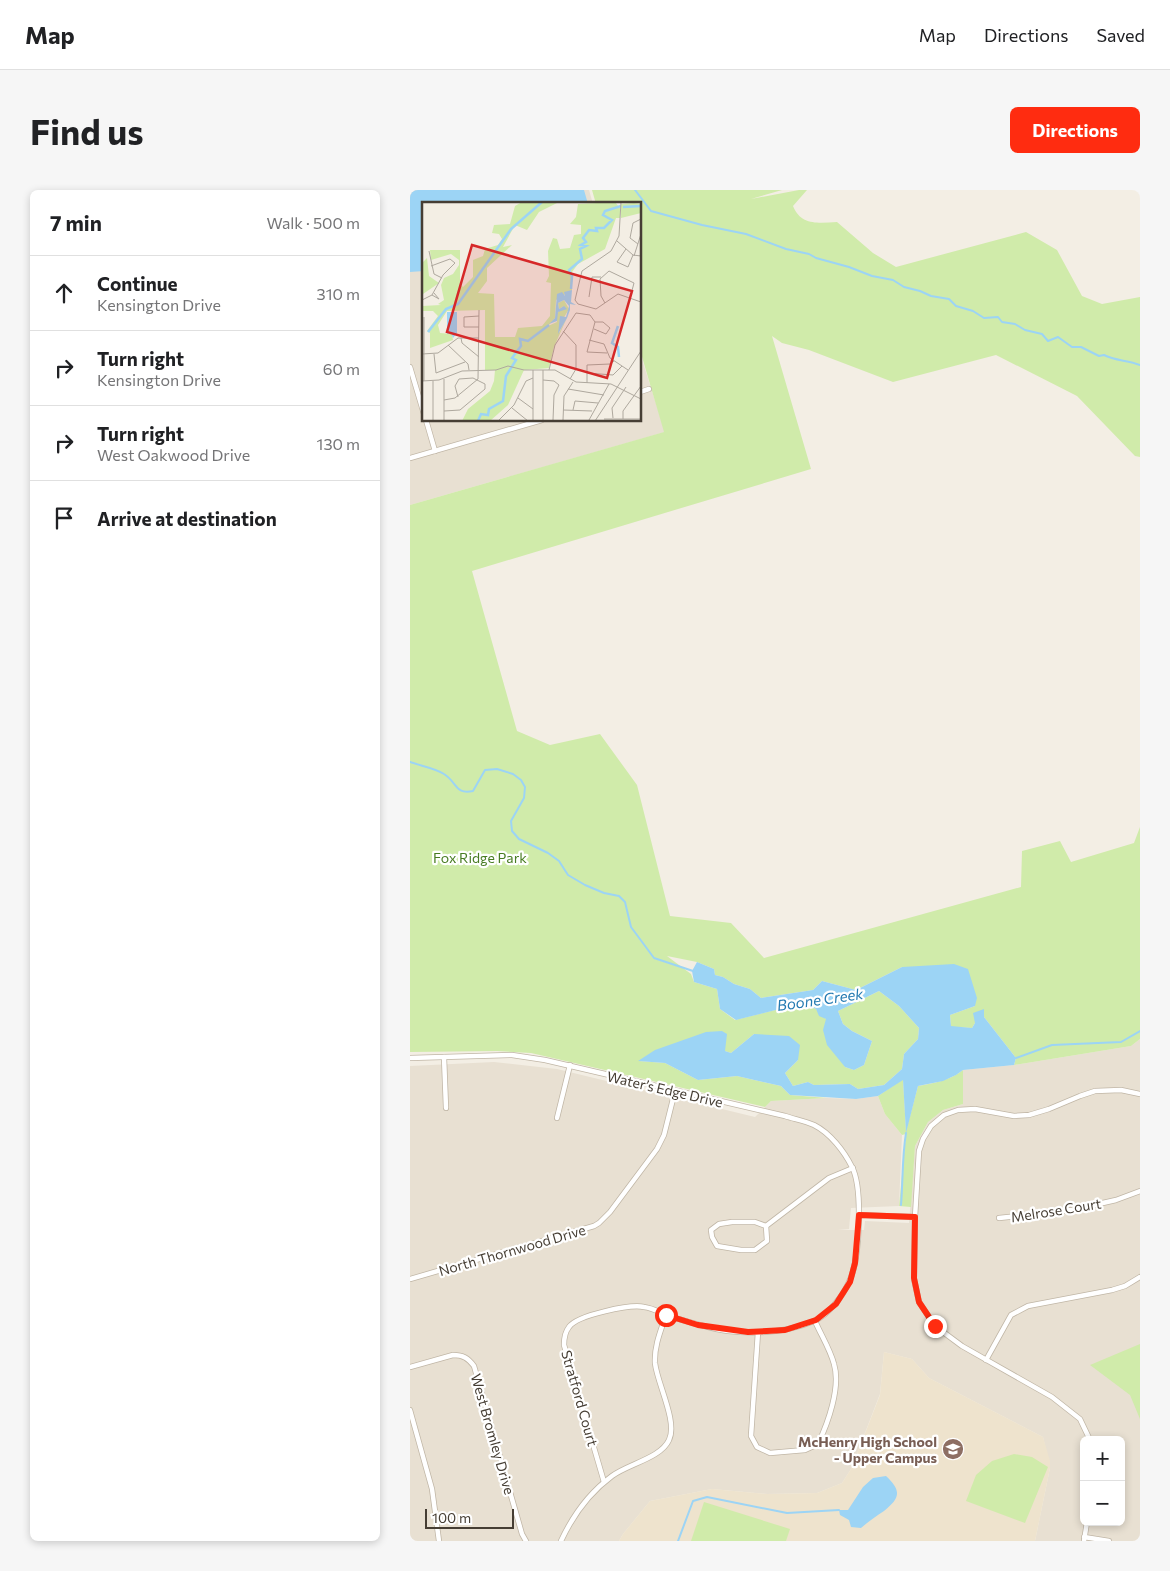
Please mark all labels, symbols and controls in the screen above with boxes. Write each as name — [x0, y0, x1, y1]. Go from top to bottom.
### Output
text: Map — [25, 20, 75, 49]
text: Map — [919, 24, 956, 46]
text: Directions — [984, 24, 1068, 46]
text: Saved — [1096, 24, 1145, 46]
button: Directions — [1010, 107, 1140, 153]
text: Find us — [30, 109, 144, 152]
inset map — [422, 202, 641, 421]
text: 7 min — [50, 210, 102, 235]
text: Walk · 500 m — [266, 213, 360, 232]
text: Continue — [97, 272, 177, 295]
icon: ahead — [50, 279, 78, 307]
text: 310 m — [317, 284, 360, 303]
text: Kensington Drive — [97, 295, 221, 314]
text: Turn right — [97, 347, 184, 370]
icon: right — [50, 354, 78, 382]
text: 60 m — [323, 359, 360, 378]
text: Kensington Drive — [97, 370, 221, 389]
text: Turn right — [97, 422, 184, 445]
icon: right — [50, 429, 78, 457]
text: 130 m — [317, 434, 360, 453]
text: West Oakwood Drive — [97, 445, 250, 464]
icon: arrive — [50, 504, 78, 532]
text: Arrive at destination — [97, 507, 277, 530]
park label: Fox Ridge Park — [433, 849, 527, 866]
water label: Boone Creek — [776, 984, 865, 1014]
street label: Water’s Edge Drive — [605, 1067, 725, 1111]
street label: Melrose Court — [1010, 1194, 1103, 1226]
street label: North Thornwood Drive — [437, 1221, 587, 1279]
route start — [655, 1304, 678, 1327]
route end — [924, 1315, 947, 1338]
street label: Stratford Court — [558, 1348, 602, 1448]
street label: West Bromley Drive — [468, 1372, 518, 1496]
place label: McHenry High School - Upper Campus — [798, 1433, 937, 1466]
map controls — [1080, 1436, 1125, 1526]
button: + — [1080, 1436, 1125, 1481]
school or university icon: McHenry High School - Upper Campus — [941, 1437, 965, 1461]
button: − — [1080, 1481, 1125, 1526]
scale bar — [425, 1506, 514, 1529]
text: 100 m — [432, 1509, 471, 1526]

